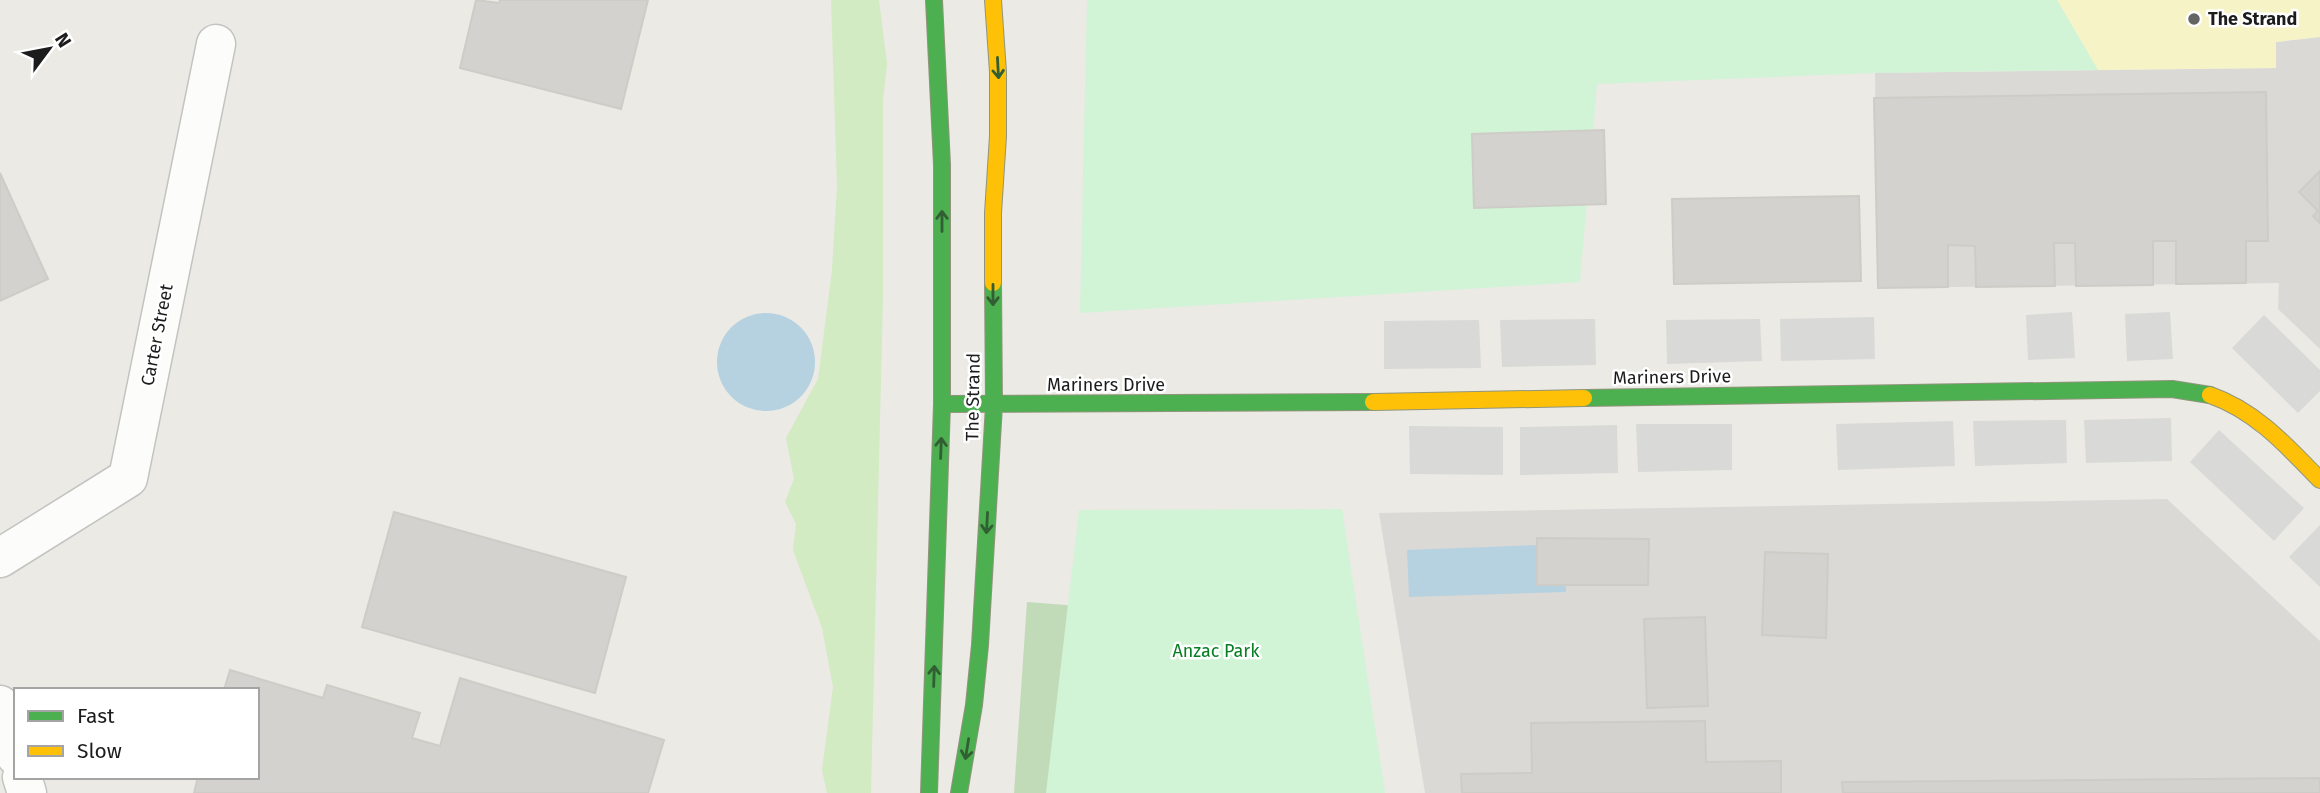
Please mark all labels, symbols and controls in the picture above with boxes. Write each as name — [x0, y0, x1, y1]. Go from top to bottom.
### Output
place label: The Strand — [2208, 8, 2297, 30]
marker: The Strand — [2186, 11, 2202, 27]
north arrow — [14, 14, 84, 84]
text: N — [50, 29, 76, 52]
one-way arrow — [991, 56, 1004, 79]
one-way arrow — [935, 210, 949, 233]
street label: Carter Street — [136, 282, 178, 388]
one-way arrow — [987, 284, 1000, 307]
street label: The Strand — [961, 353, 985, 441]
street label: Mariners Drive — [1613, 365, 1731, 389]
street label: Mariners Drive — [1047, 374, 1165, 396]
one-way arrow — [934, 437, 948, 460]
one-way arrow — [981, 511, 994, 534]
park label: Anzac Park — [1172, 640, 1260, 662]
one-way arrow — [927, 665, 940, 688]
legend — [14, 688, 259, 779]
text: Fast — [77, 703, 115, 729]
one-way arrow — [960, 737, 973, 760]
text: Slow — [77, 738, 122, 764]

